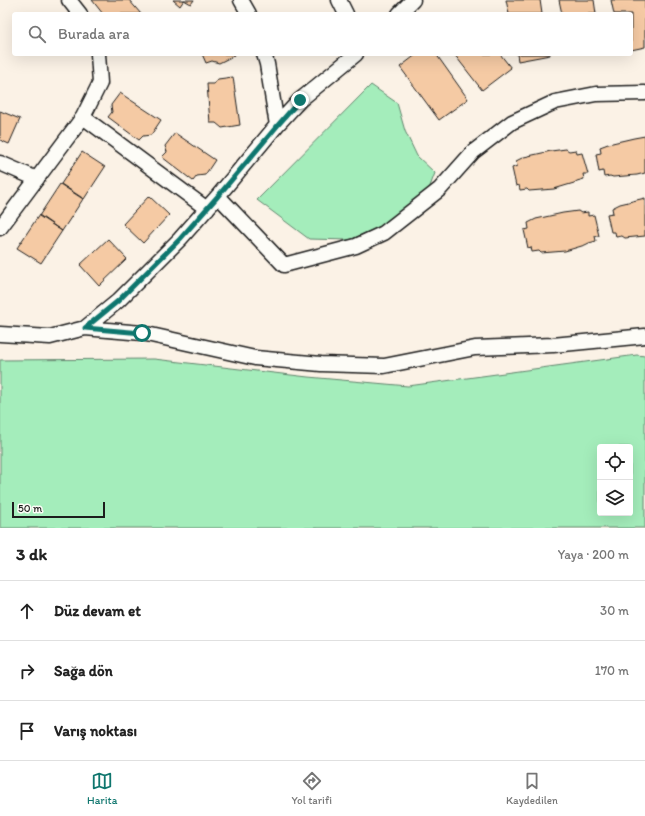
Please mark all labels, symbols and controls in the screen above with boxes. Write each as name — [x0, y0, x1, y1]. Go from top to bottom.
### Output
search box — [12, 12, 633, 56]
icon: search — [26, 23, 48, 45]
text: Burada ara — [58, 25, 130, 43]
route end — [291, 91, 309, 109]
route start — [133, 324, 151, 342]
map controls — [597, 444, 633, 516]
button: locate — [597, 444, 633, 480]
button: layers — [597, 480, 633, 516]
scale bar — [12, 500, 105, 519]
text: 50 m — [18, 502, 42, 515]
text: 3 dk — [16, 544, 47, 564]
text: Yaya · 200 m — [558, 547, 629, 562]
icon: ahead — [16, 600, 38, 622]
text: Düz devam et — [54, 602, 141, 620]
text: 30 m — [600, 603, 629, 618]
icon: right — [16, 660, 38, 682]
text: Sağa dön — [54, 662, 113, 680]
text: 170 m — [595, 663, 629, 678]
icon: arrive — [16, 720, 38, 742]
text: Varış noktası — [54, 722, 137, 740]
tab: Harita — [87, 770, 117, 807]
tab: Yol tarifi — [291, 770, 332, 807]
tab: Kaydedilen — [506, 770, 558, 807]

